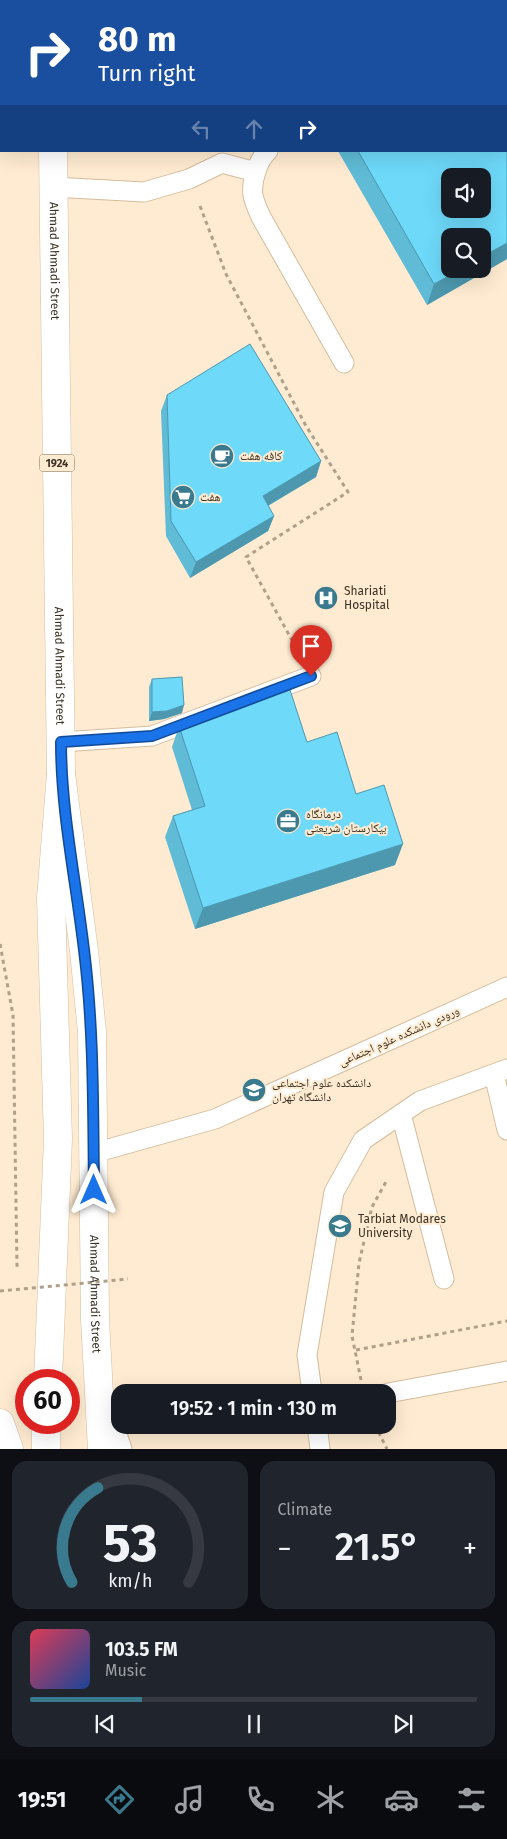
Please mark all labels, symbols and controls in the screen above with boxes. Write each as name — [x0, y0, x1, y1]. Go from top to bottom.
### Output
text: 80 m — [98, 18, 177, 60]
icon: right — [15, 20, 80, 85]
text: Turn right — [98, 60, 195, 87]
icon: left — [187, 115, 215, 143]
icon: ahead — [240, 115, 268, 143]
icon: right — [293, 115, 321, 143]
map controls — [441, 168, 491, 278]
button: sound — [441, 168, 491, 218]
street label: Ahmad Ahmadi Street — [47, 202, 62, 321]
button: search — [441, 228, 491, 278]
cafe icon: کافه هفت — [209, 443, 235, 469]
place label: کافه هفت — [240, 449, 282, 463]
road number: 1924 — [40, 454, 74, 472]
supermarket icon: هفت — [170, 484, 196, 510]
place label: هفت — [200, 490, 221, 504]
place label: Shariati Hospital — [344, 584, 390, 612]
hospital icon: Shariati Hospital — [313, 585, 339, 611]
street label: Ahmad Ahmadi Street — [52, 607, 67, 726]
pin — [290, 625, 332, 676]
icon: arrive — [297, 632, 325, 660]
place label: درمانگاه بیکارستان شریعتی — [306, 807, 387, 835]
office icon: درمانگاه بیکارستان شریعتی — [275, 808, 301, 834]
street label: ورودی دانشکده علوم اجتماعی — [337, 1003, 462, 1070]
place label: دانشکده علوم اجتماعی دانشگاه تهران — [272, 1076, 371, 1104]
school or university icon: دانشکده علوم اجتماعی دانشگاه تهران — [241, 1077, 267, 1103]
position arrow — [67, 1163, 119, 1215]
place label: Tarbiat Modares University — [358, 1212, 446, 1240]
school or university icon: Tarbiat Modares University — [327, 1213, 353, 1239]
street label: Ahmad Ahmadi Street — [87, 1235, 104, 1354]
speed limit sign: 60 — [15, 1369, 80, 1434]
text: 19:52 · 1 min · 130 m — [170, 1397, 337, 1420]
text: Climate — [278, 1500, 332, 1519]
text: 53 — [103, 1512, 157, 1575]
text: 21.5° — [335, 1524, 420, 1570]
text: − — [278, 1532, 292, 1565]
text: + — [463, 1532, 477, 1565]
text: km/h — [108, 1570, 152, 1592]
text: 103.5 FM — [105, 1638, 178, 1661]
text: Music — [105, 1661, 146, 1680]
icon: previous — [91, 1710, 119, 1738]
icon: pause — [240, 1710, 268, 1738]
icon: next — [389, 1710, 417, 1738]
icon: directions — [102, 1782, 137, 1817]
icon: music — [172, 1782, 207, 1817]
icon: phone — [243, 1782, 278, 1817]
icon: climate — [313, 1782, 348, 1817]
icon: car — [384, 1782, 419, 1817]
icon: filters — [454, 1782, 489, 1817]
text: 19:51 — [18, 1786, 66, 1813]

